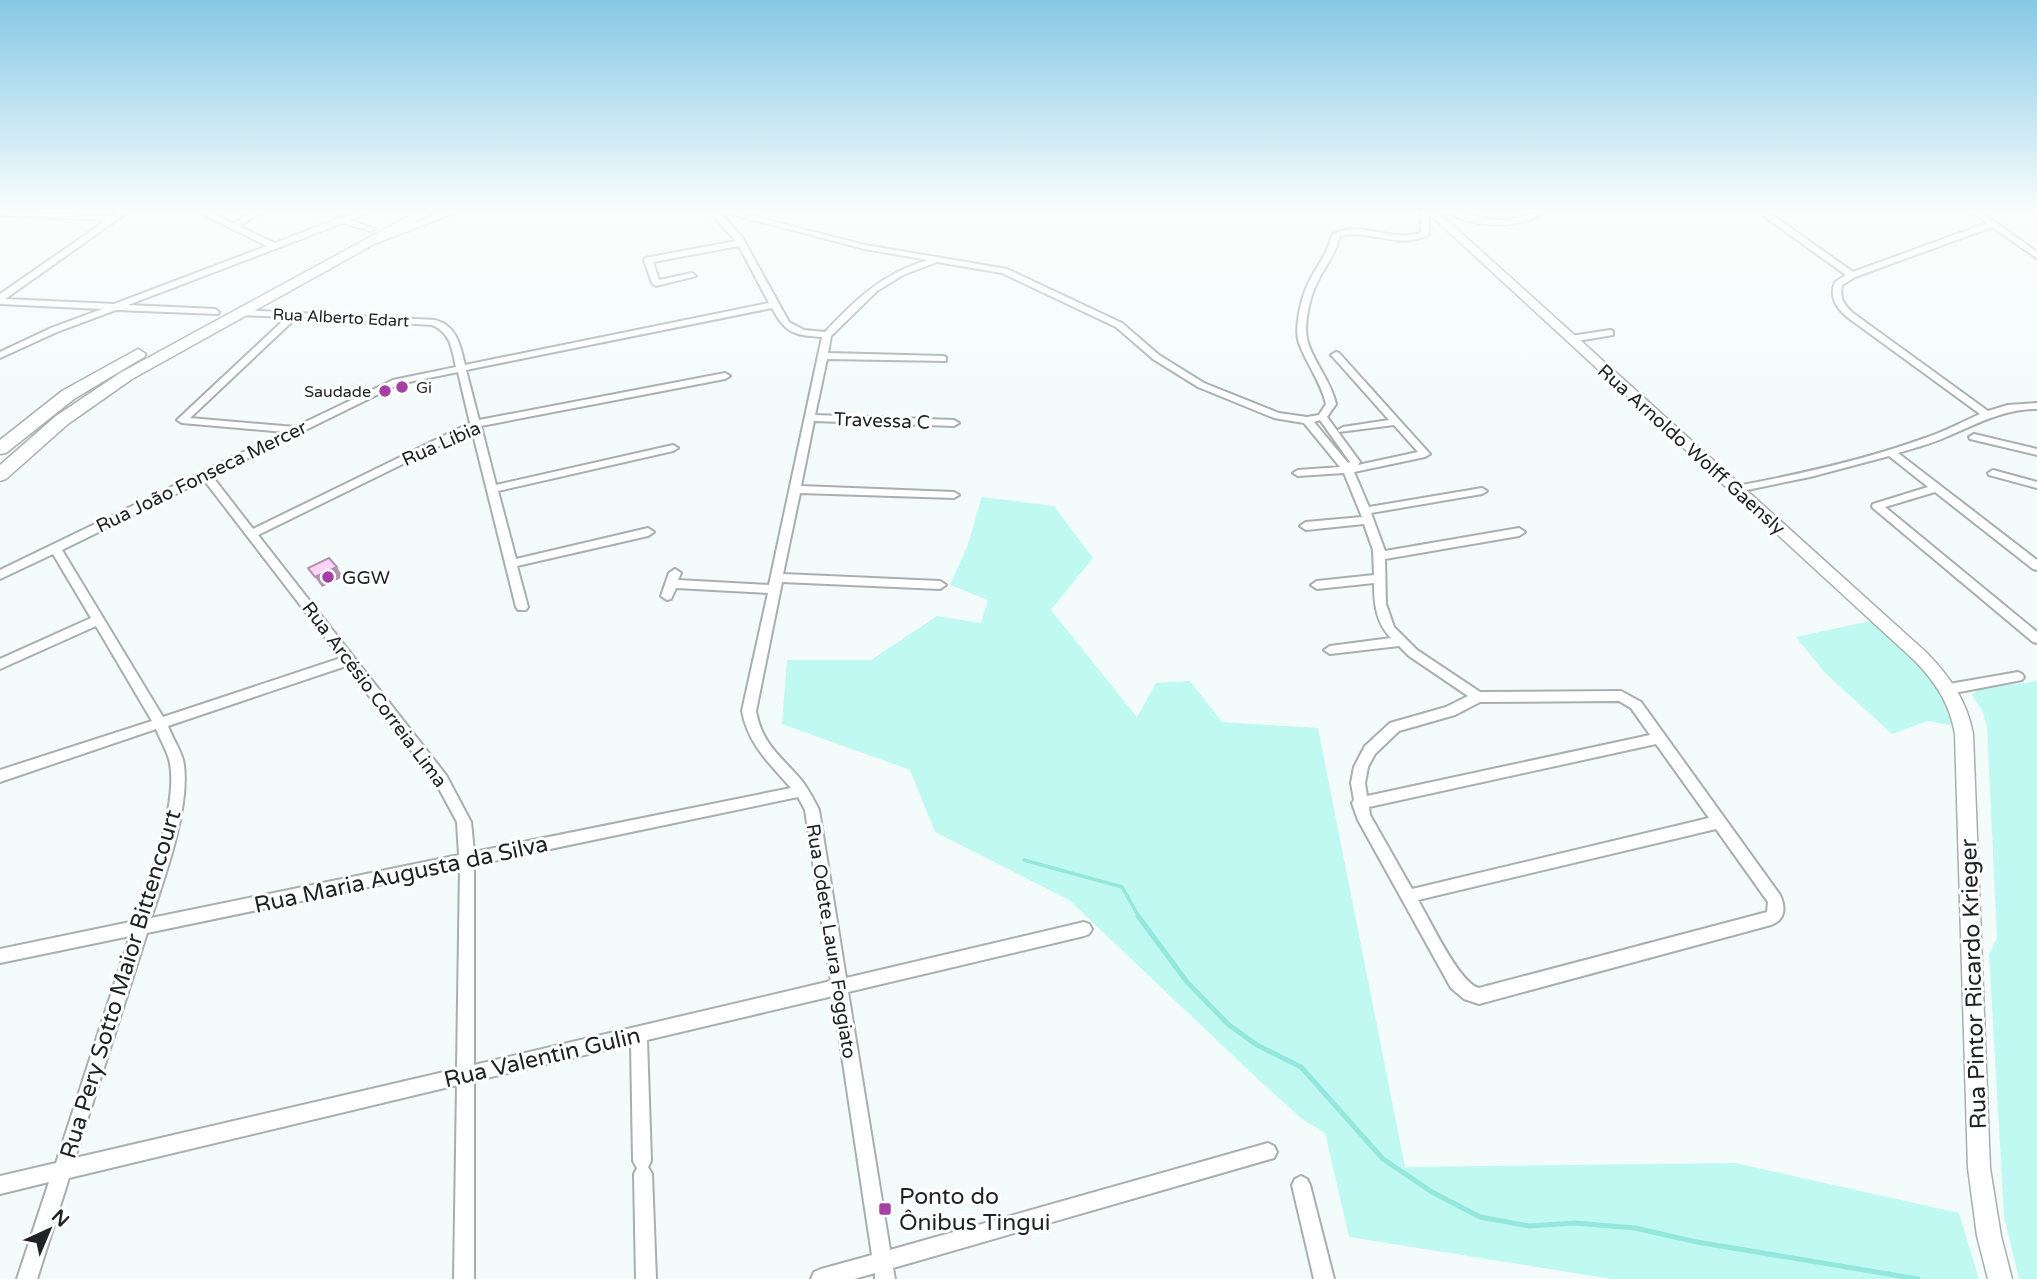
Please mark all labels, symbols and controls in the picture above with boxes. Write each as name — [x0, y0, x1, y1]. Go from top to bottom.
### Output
street label: Rua Alberto Edart — [272, 304, 410, 332]
street label: Rua Arnoldo Wolff Gaensly — [1593, 360, 1789, 540]
place label: Gi — [416, 378, 432, 398]
marker: Gi — [394, 379, 410, 395]
place label: Saudade — [304, 382, 371, 402]
marker: Saudade — [377, 383, 393, 399]
street label: Travessa C — [834, 408, 930, 434]
street label: Rua João Fonseca Mercer — [92, 416, 311, 538]
street label: Rua Líbia — [399, 417, 484, 471]
place label: GGW — [342, 567, 390, 589]
marker: GGW — [320, 569, 336, 585]
street label: Rua Arcésio Correia Lima — [297, 598, 451, 792]
street label: Rua Pery Sotto Maior Bittencourt — [54, 806, 188, 1162]
street label: Rua Odete Laura Foggiato — [802, 822, 860, 1060]
street label: Rua Maria Augusta da Silva — [252, 830, 551, 920]
street label: Rua Pintor Ricardo Krieger — [1955, 838, 1993, 1130]
street label: Rua Valentin Gulin — [441, 1022, 643, 1094]
place label: Ponto do Ônibus Tingui — [899, 1183, 1051, 1237]
north arrow — [14, 1195, 84, 1265]
marker: Ponto do Ônibus Tingui — [877, 1201, 893, 1217]
text: N — [47, 1205, 73, 1232]

